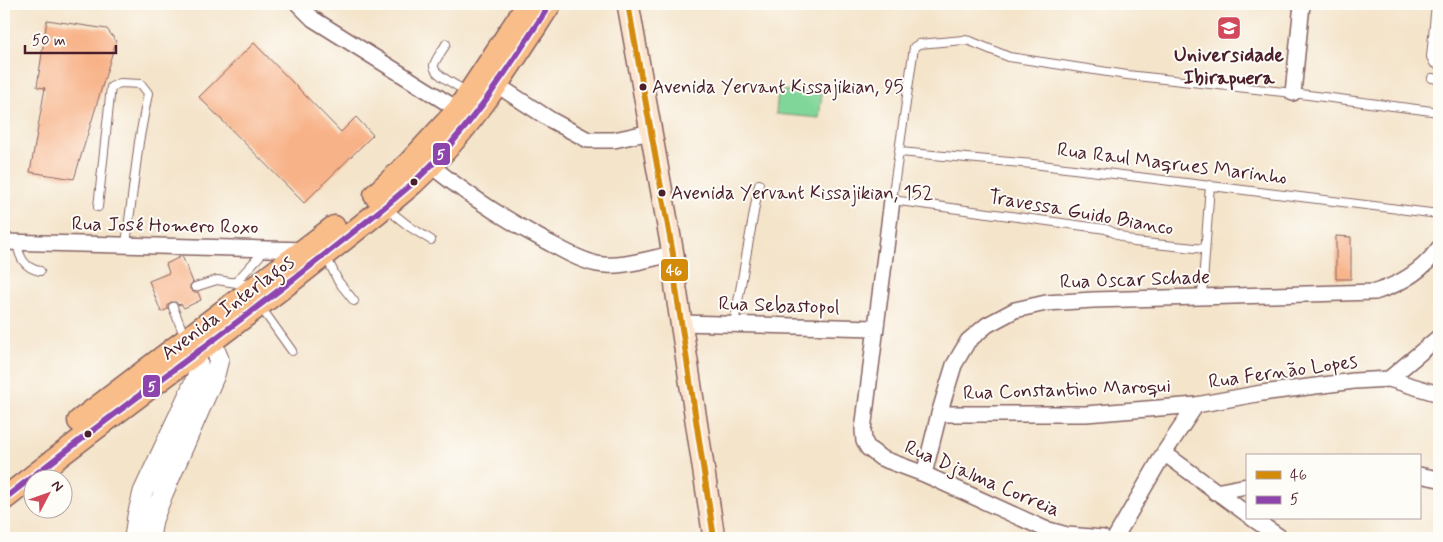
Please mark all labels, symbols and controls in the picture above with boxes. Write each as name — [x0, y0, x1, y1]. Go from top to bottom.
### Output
school or university icon: Universidade Ibirapuera — [1216, 15, 1242, 41]
scale bar — [25, 22, 116, 54]
text: 50 m — [32, 31, 66, 51]
place label: Universidade Ibirapuera — [1174, 42, 1284, 92]
place label: Avenida Yervant Kissajikian, 95 — [652, 75, 904, 101]
marker: Avenida Yervant Kissajikian, 95 — [638, 82, 648, 92]
street label: Rua Raul Maqrues Marinho — [1056, 137, 1288, 191]
line badge: 5 — [432, 142, 451, 166]
text: 5 — [437, 146, 446, 164]
unlabelled marker — [409, 177, 419, 187]
place label: Avenida Yervant Kissajikian, 152 — [671, 181, 933, 207]
street label: Travessa Guido Bianco — [986, 183, 1176, 243]
marker: Avenida Yervant Kissajikian, 152 — [657, 188, 667, 198]
street label: Rua José Homero Roxo — [71, 211, 259, 241]
street label: Avenida Interlagos — [156, 249, 301, 369]
line badge: 46 — [660, 258, 689, 282]
text: 46 — [666, 262, 682, 280]
street label: Rua Oscar Schade — [1059, 264, 1211, 296]
street label: Rua Sebastopol — [718, 290, 840, 322]
street label: Rua Fernão Lopes — [1207, 348, 1359, 396]
street label: Rua Constantino Maroqui — [963, 373, 1171, 407]
line badge: 5 — [142, 374, 161, 398]
text: 5 — [148, 378, 157, 396]
unlabelled marker — [83, 429, 93, 439]
street label: Rua Djalma Correia — [900, 434, 1064, 524]
legend — [1246, 454, 1420, 520]
text: 46 — [1290, 466, 1307, 486]
north arrow — [22, 470, 72, 520]
text: N — [47, 477, 67, 496]
text: 5 — [1290, 490, 1299, 510]

